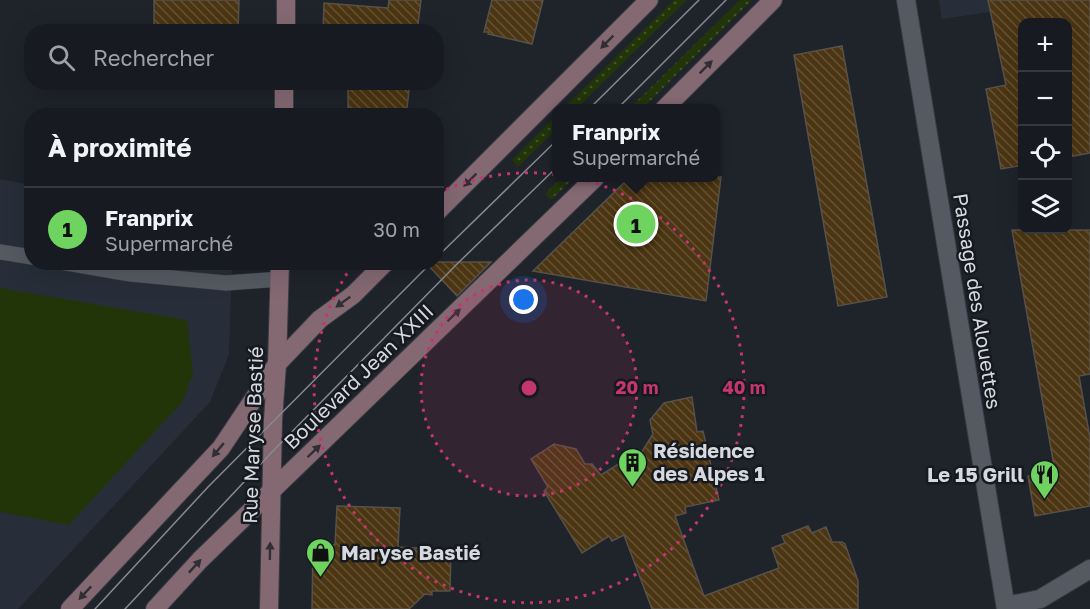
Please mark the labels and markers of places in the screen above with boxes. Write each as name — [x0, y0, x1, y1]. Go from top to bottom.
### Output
pin: 1 — [616, 202, 656, 246]
centre of rings — [519, 378, 539, 398]
place label: Résidence des Alpes 1 — [653, 438, 765, 485]
building icon: Résidence des Alpes 1 — [616, 446, 648, 488]
restaurant icon: Le 15 Grill — [1029, 458, 1061, 500]
place label: Le 15 Grill — [927, 462, 1024, 486]
shop icon: Maryse Bastié — [304, 536, 336, 578]
place label: Maryse Bastié — [341, 540, 481, 564]

